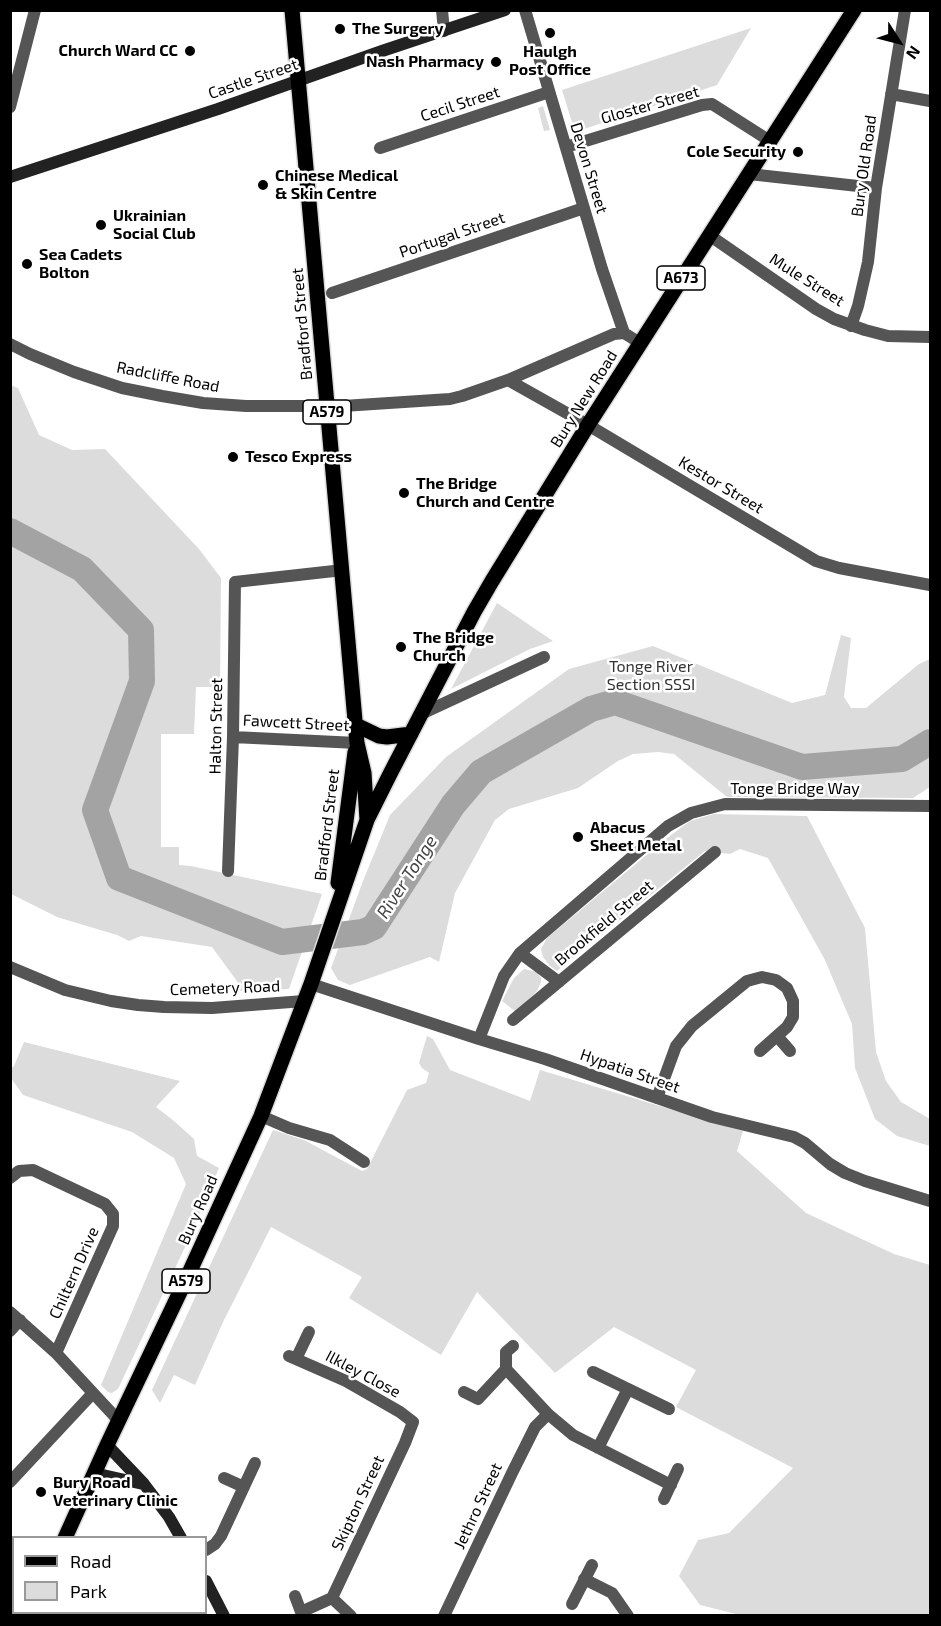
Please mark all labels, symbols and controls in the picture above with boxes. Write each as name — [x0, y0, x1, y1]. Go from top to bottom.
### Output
north arrow — [869, 12, 929, 72]
place label: The Surgery — [352, 19, 444, 39]
marker: The Surgery — [333, 22, 347, 36]
marker: Haulgh Post Office — [543, 26, 557, 40]
place label: Church Ward CC — [59, 41, 178, 61]
place label: Haulgh Post Office — [509, 42, 591, 80]
text: N — [903, 43, 925, 63]
marker: Church Ward CC — [183, 44, 197, 58]
place label: Nash Pharmacy — [366, 52, 484, 72]
street label: Castle Street — [206, 55, 300, 103]
marker: Nash Pharmacy — [489, 55, 503, 69]
street label: Cecil Street — [418, 82, 502, 126]
street label: Gloster Street — [599, 82, 701, 128]
street label: Bury Old Road — [847, 114, 881, 218]
street label: Devon Street — [566, 120, 612, 216]
place label: Cole Security — [687, 142, 786, 162]
marker: Cole Security — [791, 145, 805, 159]
place label: Chinese Medical & Skin Centre — [275, 166, 398, 204]
marker: Chinese Medical & Skin Centre — [256, 178, 270, 192]
place label: Ukrainian Social Club — [113, 206, 196, 244]
street label: Portugal Street — [397, 208, 507, 262]
marker: Ukrainian Social Club — [94, 218, 108, 232]
place label: Sea Cadets Bolton — [39, 245, 122, 283]
street label: Mule Street — [766, 249, 848, 311]
marker: Sea Cadets Bolton — [20, 257, 34, 271]
road number: A673 — [657, 266, 705, 290]
street label: Bradford Street — [288, 267, 316, 381]
street label: Bury New Road — [546, 347, 622, 451]
street label: Radcliffe Road — [115, 358, 221, 396]
road number: A579 — [303, 400, 351, 424]
place label: Tesco Express — [245, 447, 352, 467]
marker: Tesco Express — [226, 450, 240, 464]
street label: Kestor Street — [675, 452, 767, 518]
place label: The Bridge Church and Centre — [416, 474, 554, 512]
marker: The Bridge Church and Centre — [397, 486, 411, 500]
place label: The Bridge Church — [413, 628, 494, 666]
marker: The Bridge Church — [394, 640, 408, 654]
park label: Tonge River Section SSSI — [607, 657, 695, 695]
street label: Halton Street — [206, 678, 226, 774]
street label: Fawcett Street — [242, 711, 350, 735]
street label: Bradford Street — [311, 768, 343, 882]
street label: Tonge Bridge Way — [730, 779, 860, 799]
place label: Abacus Sheet Metal — [590, 818, 682, 856]
marker: Abacus Sheet Metal — [571, 830, 585, 844]
water label: River Tonge — [372, 831, 442, 923]
street label: Brookfield Street — [551, 876, 657, 970]
street label: Cemetery Road — [170, 976, 280, 1000]
street label: Hypatia Street — [578, 1045, 682, 1097]
street label: Bury Road — [174, 1172, 222, 1248]
street label: Chiltern Drive — [45, 1224, 103, 1322]
road number: A579 — [162, 1269, 210, 1293]
street label: Ilkley Close — [322, 1346, 404, 1402]
street label: Skipton Street — [328, 1452, 388, 1554]
street label: Jethro Street — [450, 1460, 506, 1552]
place label: Bury Road Veterinary Clinic — [53, 1473, 178, 1511]
marker: Bury Road Veterinary Clinic — [34, 1485, 48, 1499]
legend — [12, 1536, 207, 1614]
text: Road — [70, 1550, 111, 1572]
text: Park — [70, 1580, 107, 1602]

